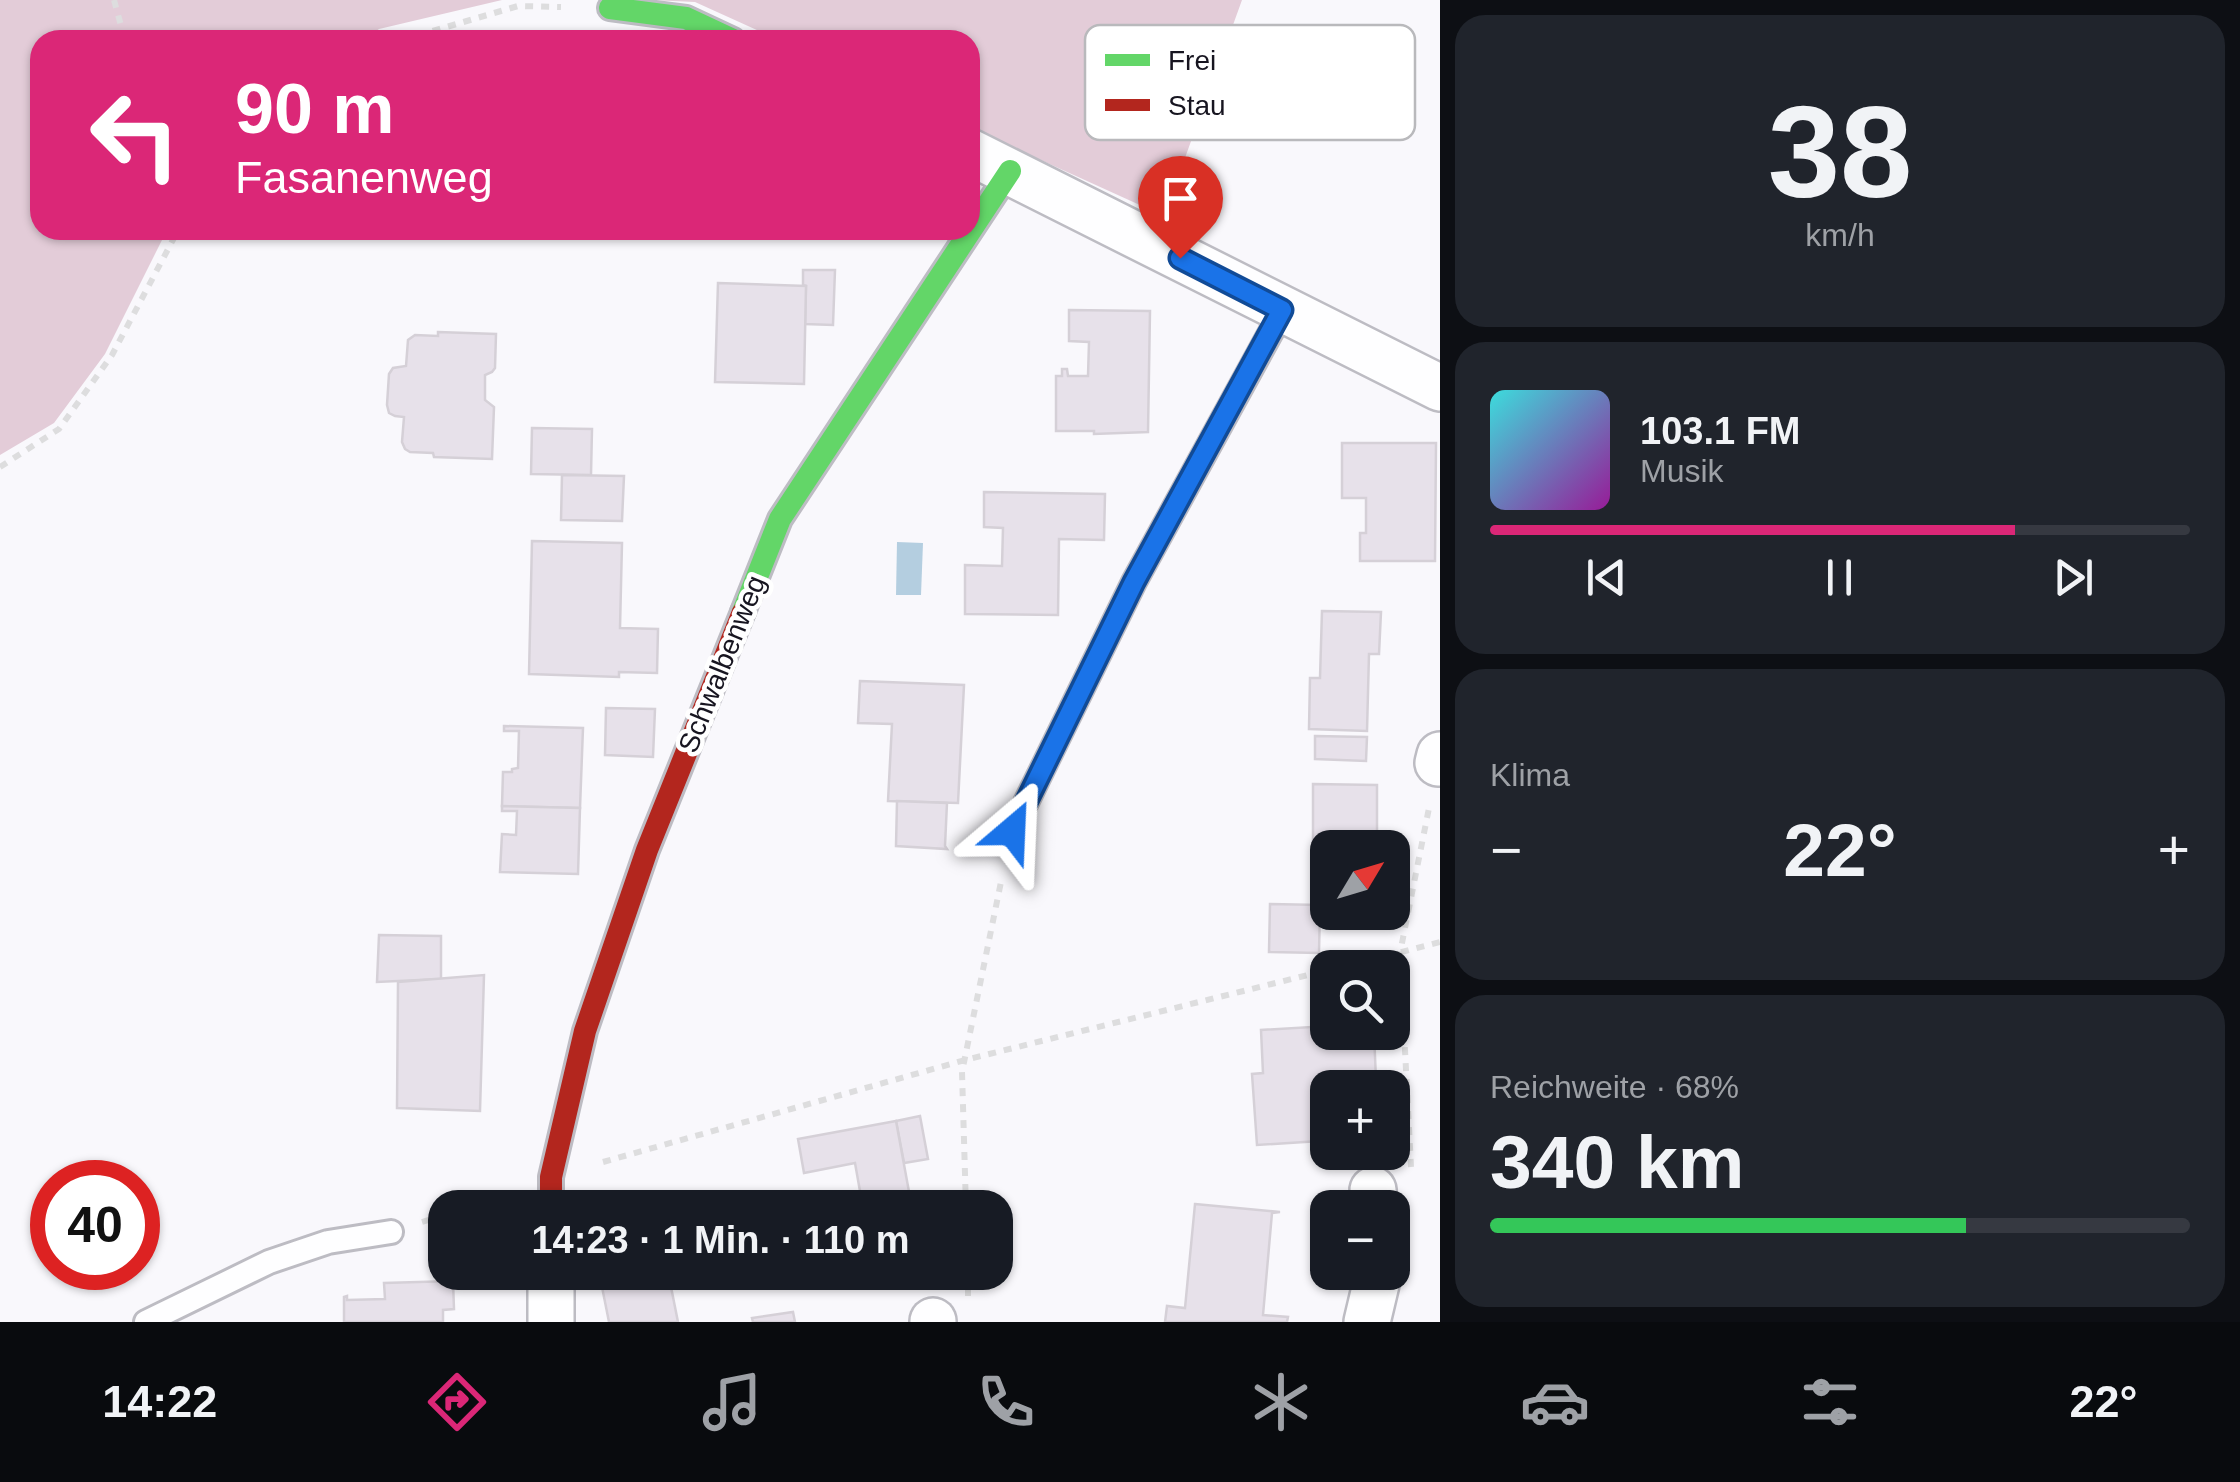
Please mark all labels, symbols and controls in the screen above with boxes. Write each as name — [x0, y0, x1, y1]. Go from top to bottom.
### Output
legend — [1085, 25, 1415, 140]
text: Frei — [1168, 45, 1216, 76]
icon: left — [70, 70, 200, 200]
text: 90 m — [235, 70, 395, 148]
text: 38 — [1768, 79, 1912, 225]
text: Stau — [1168, 90, 1226, 121]
text: Fasanenweg — [235, 152, 493, 203]
pin — [1138, 156, 1223, 259]
icon: arrive — [1153, 171, 1208, 226]
text: km/h — [1805, 217, 1875, 253]
text: 103.1 FM — [1640, 410, 1801, 452]
text: Musik — [1640, 453, 1724, 489]
icon: previous — [1579, 550, 1634, 605]
icon: pause — [1812, 550, 1867, 605]
icon: next — [2046, 550, 2101, 605]
street label: Schwalbenweg — [672, 571, 772, 757]
text: Klima — [1490, 757, 1570, 793]
position arrow — [960, 779, 1064, 883]
text: 22° — [1783, 808, 1897, 892]
text: − — [1490, 819, 1522, 881]
text: + — [2158, 819, 2190, 881]
north arrow — [1310, 830, 1410, 930]
map controls — [1310, 830, 1410, 1290]
button: search — [1310, 950, 1410, 1050]
text: Reichweite · 68% — [1490, 1069, 1739, 1105]
button: + — [1310, 1070, 1410, 1170]
text: 340 km — [1490, 1120, 1744, 1204]
speed limit sign: 40 — [30, 1160, 160, 1290]
button: − — [1310, 1190, 1410, 1290]
text: 14:23 · 1 Min. · 110 m — [531, 1219, 910, 1261]
icon: directions — [422, 1367, 492, 1437]
icon: music — [697, 1367, 767, 1437]
icon: phone — [971, 1367, 1041, 1437]
icon: climate — [1246, 1367, 1316, 1437]
icon: car — [1520, 1367, 1590, 1437]
icon: filters — [1795, 1367, 1865, 1437]
text: 14:22 — [102, 1376, 217, 1427]
text: 22° — [2070, 1376, 2138, 1427]

